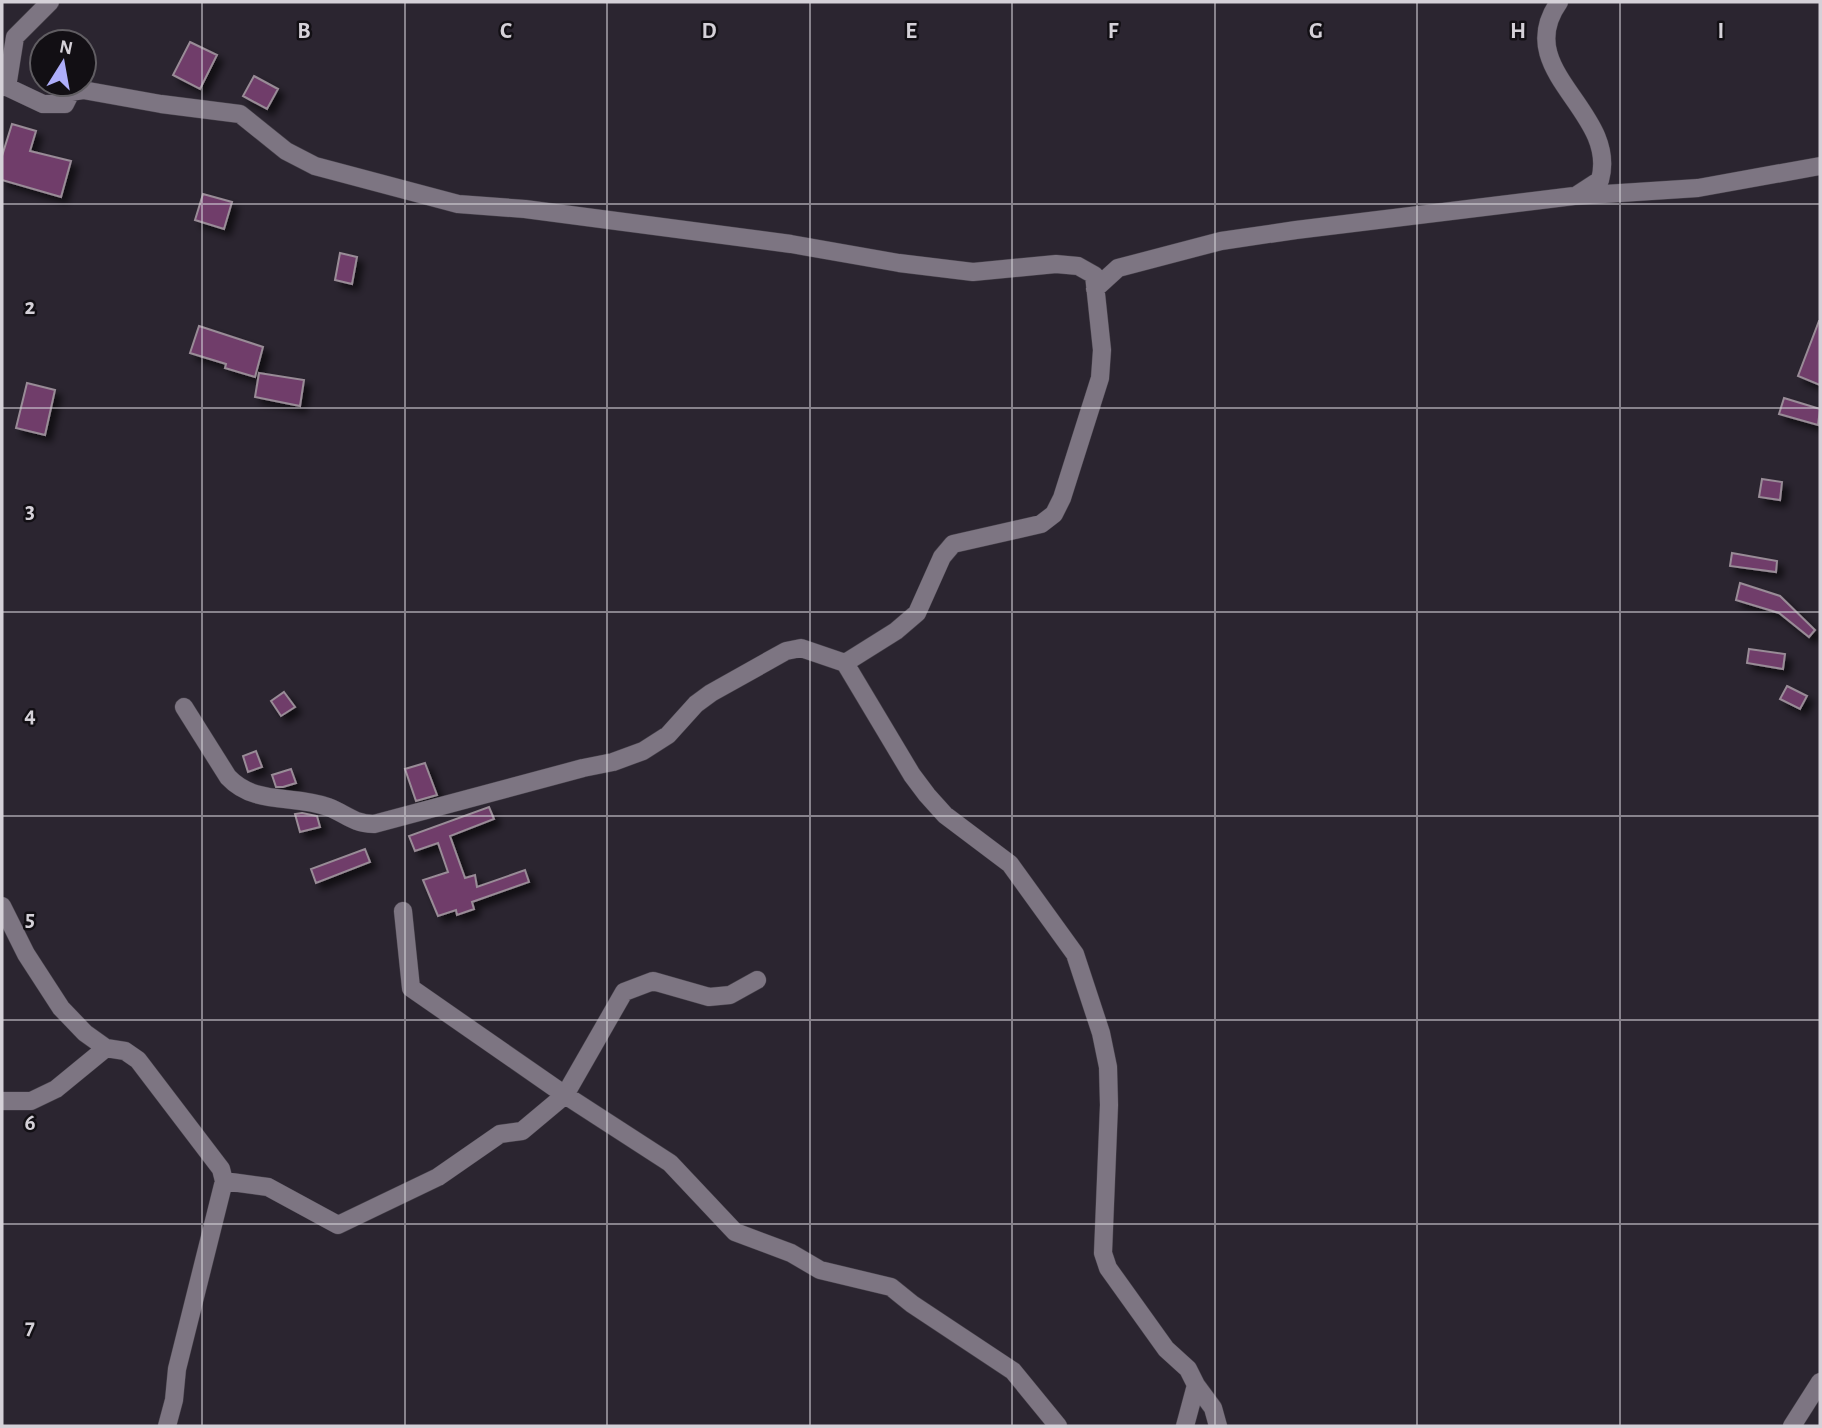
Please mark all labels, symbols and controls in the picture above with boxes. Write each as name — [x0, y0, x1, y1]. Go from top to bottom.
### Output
text: B — [297, 20, 311, 43]
text: C — [500, 20, 512, 43]
text: D — [701, 20, 717, 43]
text: E — [905, 20, 917, 43]
text: F — [1108, 20, 1119, 43]
text: G — [1309, 20, 1323, 43]
text: H — [1510, 20, 1526, 43]
text: I — [1718, 20, 1724, 43]
north arrow — [28, 28, 98, 98]
text: N — [58, 37, 74, 58]
text: 2 — [25, 296, 36, 319]
text: 3 — [25, 500, 35, 523]
text: 4 — [24, 704, 36, 727]
text: 5 — [25, 908, 35, 931]
text: 6 — [24, 1112, 36, 1135]
text: 7 — [25, 1316, 35, 1339]

